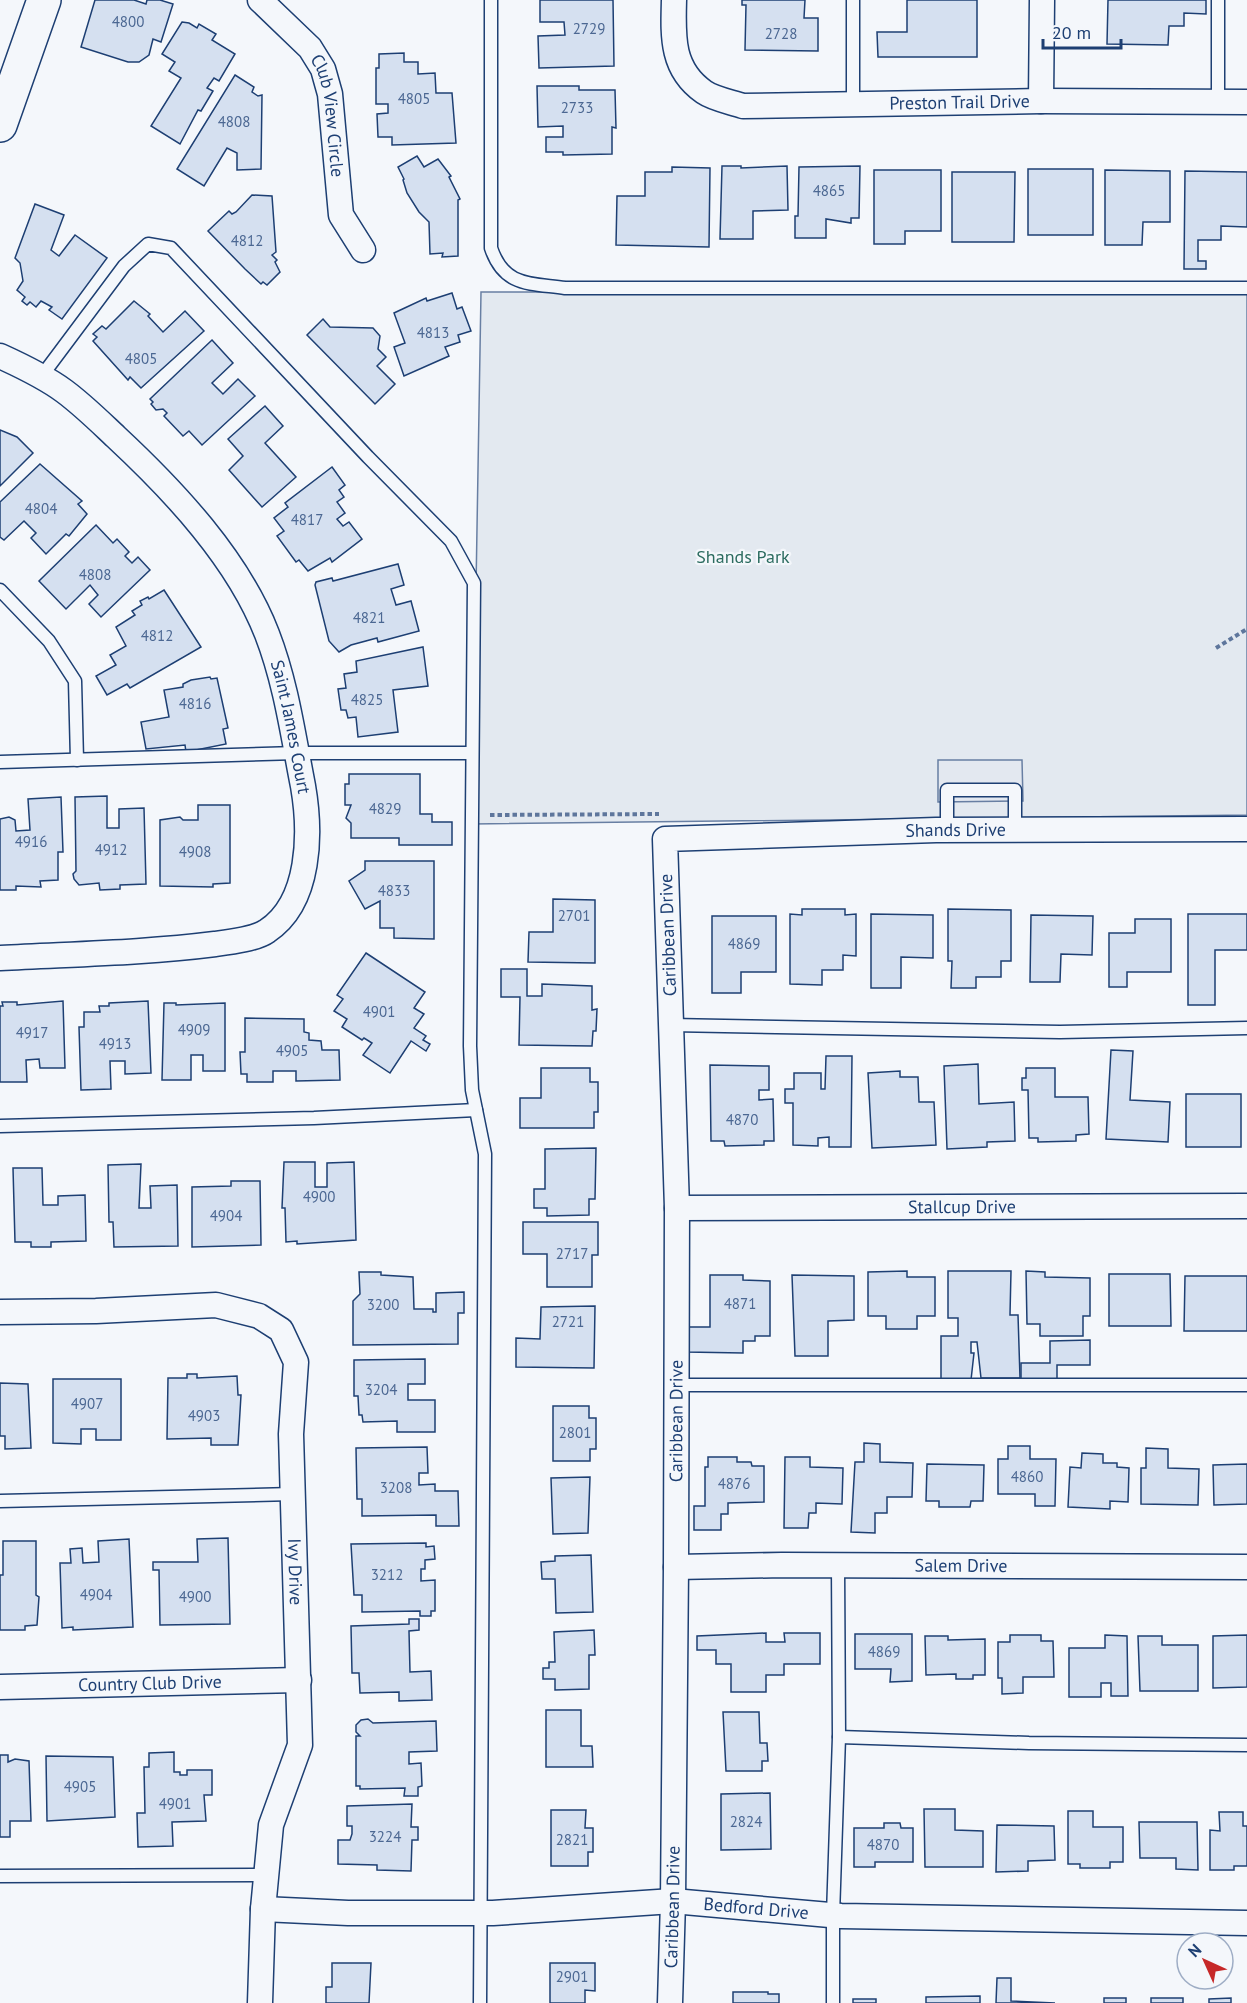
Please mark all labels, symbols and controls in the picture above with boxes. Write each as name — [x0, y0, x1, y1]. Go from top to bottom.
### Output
house number: 4800 — [112, 12, 144, 31]
scale bar — [1043, 12, 1121, 50]
house number: 2729 — [573, 19, 605, 38]
text: 20 m — [1052, 21, 1091, 44]
house number: 2728 — [765, 24, 797, 43]
street label: Club View Circle — [306, 50, 349, 178]
house number: 4805 — [398, 89, 430, 108]
street label: Preston Trail Drive — [889, 89, 1030, 115]
house number: 2733 — [561, 98, 593, 117]
house number: 4808 — [218, 112, 250, 131]
house number: 4865 — [813, 181, 845, 200]
house number: 4812 — [231, 231, 263, 250]
house number: 4813 — [417, 323, 449, 342]
house number: 4805 — [125, 349, 157, 368]
house number: 4804 — [25, 499, 57, 518]
house number: 4817 — [291, 510, 323, 529]
park label: Shands Park — [696, 545, 790, 568]
house number: 4808 — [79, 565, 111, 584]
house number: 4821 — [353, 608, 385, 627]
house number: 4812 — [141, 626, 173, 645]
street label: Saint James Court — [266, 657, 316, 795]
house number: 4825 — [351, 690, 383, 709]
house number: 4816 — [179, 694, 211, 713]
house number: 4829 — [369, 799, 401, 818]
street label: Shands Drive — [905, 818, 1006, 842]
house number: 4916 — [15, 832, 47, 851]
house number: 4912 — [95, 840, 127, 859]
house number: 4908 — [179, 842, 211, 861]
street label: Caribbean Drive — [654, 873, 681, 997]
house number: 4833 — [378, 881, 410, 900]
house number: 2701 — [558, 906, 590, 925]
house number: 4869 — [728, 934, 760, 953]
house number: 4901 — [363, 1002, 395, 1021]
house number: 4909 — [178, 1020, 210, 1039]
house number: 4917 — [16, 1023, 48, 1042]
house number: 4913 — [99, 1034, 131, 1053]
house number: 4905 — [276, 1041, 308, 1060]
house number: 4870 — [726, 1110, 758, 1129]
house number: 4900 — [303, 1187, 335, 1206]
street label: Stallcup Drive — [908, 1195, 1016, 1218]
house number: 4904 — [210, 1206, 242, 1225]
house number: 2717 — [556, 1244, 588, 1263]
house number: 4871 — [724, 1294, 756, 1313]
house number: 3200 — [367, 1295, 399, 1314]
house number: 2721 — [552, 1312, 584, 1331]
street label: Caribbean Drive — [664, 1360, 688, 1482]
house number: 3204 — [365, 1380, 397, 1399]
house number: 4907 — [71, 1394, 103, 1413]
house number: 4903 — [188, 1406, 220, 1425]
house number: 2801 — [559, 1423, 591, 1442]
house number: 4860 — [1011, 1467, 1043, 1486]
house number: 4876 — [718, 1474, 750, 1493]
house number: 3208 — [380, 1478, 412, 1497]
street label: Ivy Drive — [283, 1538, 308, 1606]
street label: Salem Drive — [915, 1554, 1007, 1577]
house number: 3212 — [371, 1565, 403, 1584]
house number: 4904 — [80, 1585, 112, 1604]
house number: 4900 — [179, 1587, 211, 1606]
house number: 4869 — [868, 1642, 900, 1661]
street label: Country Club Drive — [78, 1670, 222, 1696]
house number: 4905 — [64, 1777, 96, 1796]
house number: 4901 — [159, 1794, 191, 1813]
house number: 2824 — [730, 1812, 762, 1831]
house number: 3224 — [369, 1827, 401, 1846]
house number: 2821 — [556, 1830, 588, 1849]
house number: 4870 — [867, 1835, 899, 1854]
street label: Caribbean Drive — [659, 1846, 684, 1969]
street label: Bedford Drive — [703, 1892, 810, 1924]
north arrow — [1175, 1931, 1235, 1991]
text: N — [1184, 1940, 1205, 1961]
house number: 2901 — [556, 1967, 588, 1986]

